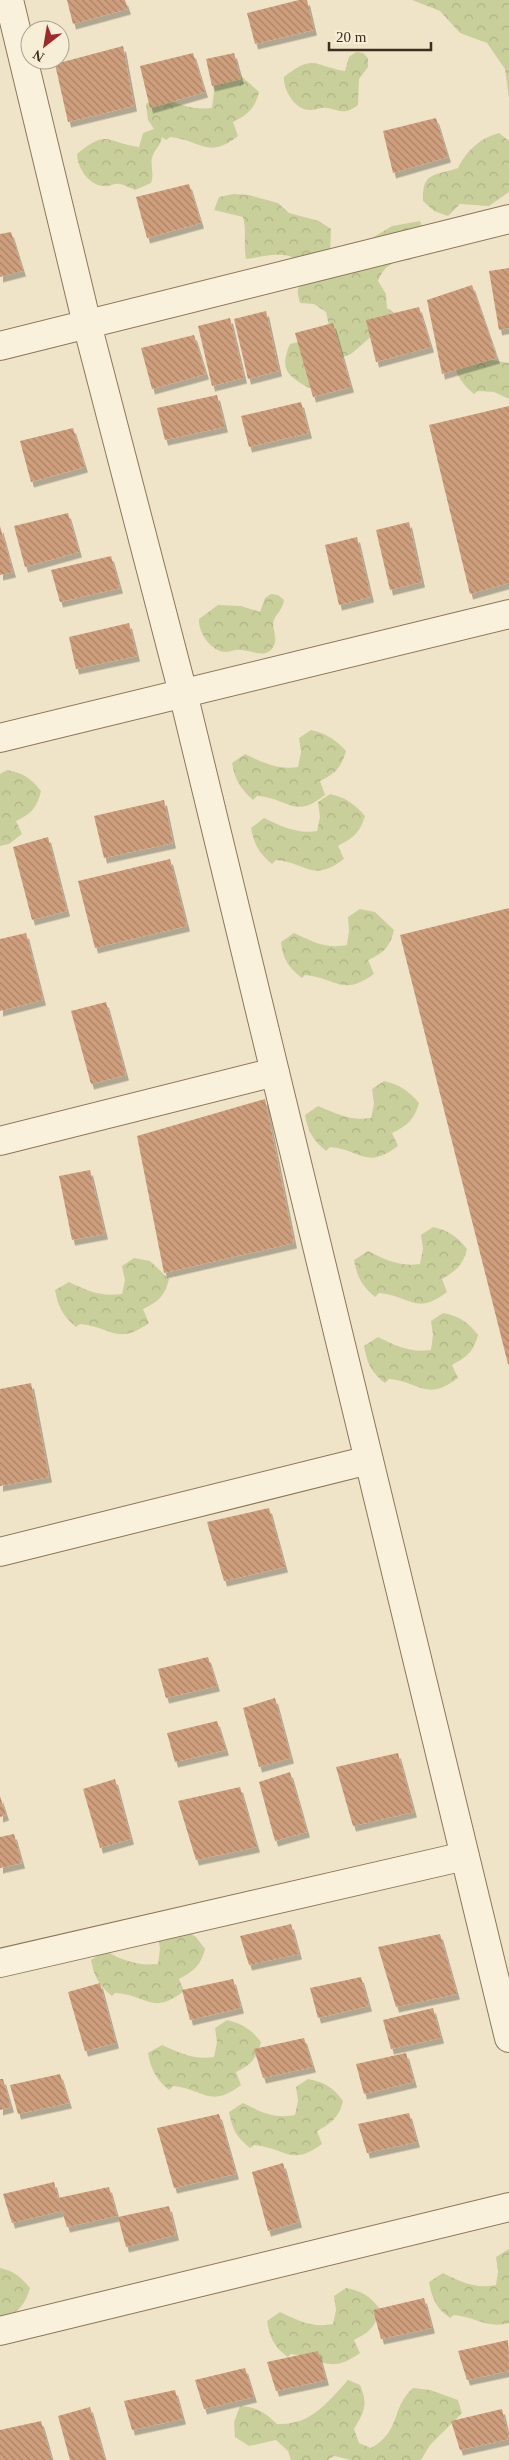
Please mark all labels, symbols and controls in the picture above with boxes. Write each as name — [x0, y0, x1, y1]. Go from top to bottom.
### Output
north arrow — [20, 20, 70, 70]
scale bar — [329, 20, 432, 52]
text: 20 m — [336, 29, 367, 45]
text: N — [30, 47, 47, 65]

